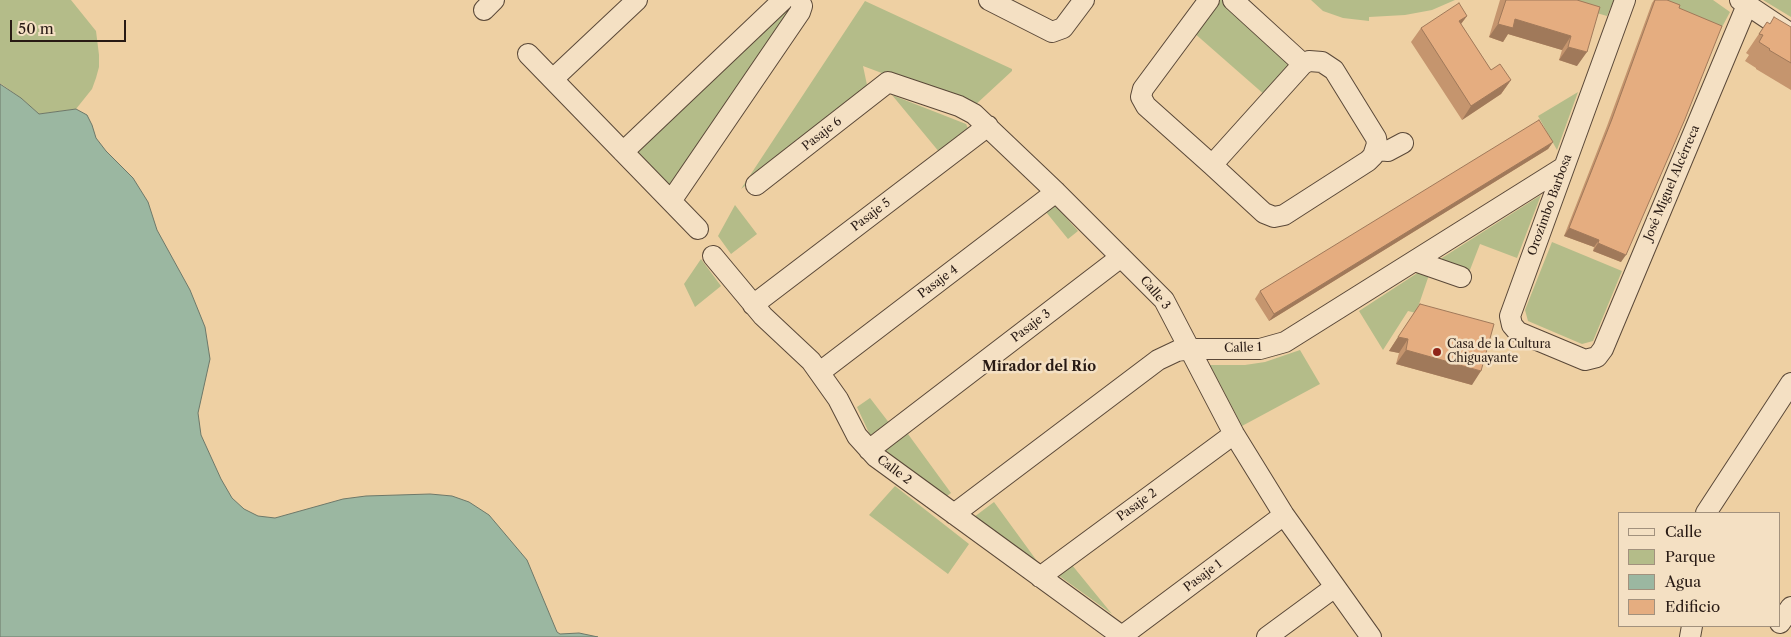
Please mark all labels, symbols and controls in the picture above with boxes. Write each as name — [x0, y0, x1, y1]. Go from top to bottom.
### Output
scale bar — [12, 10, 129, 42]
text: 50 m — [18, 19, 54, 38]
street label: Pasaje 6 — [799, 114, 845, 154]
street label: José Miguel Alcérreca — [1641, 123, 1703, 243]
street label: Orozimbo Barbosa — [1525, 152, 1575, 258]
street label: Pasaje 5 — [849, 196, 893, 234]
street label: Pasaje 4 — [915, 262, 961, 302]
street label: Calle 3 — [1137, 273, 1173, 313]
street label: Pasaje 3 — [1008, 307, 1054, 345]
place label: Casa de la Cultura Chiguayante — [1447, 338, 1551, 366]
street label: Calle 1 — [1224, 340, 1262, 356]
marker: Casa de la Cultura Chiguayante — [1431, 346, 1443, 358]
district label: Mirador del Río — [982, 359, 1096, 375]
street label: Calle 2 — [874, 452, 914, 488]
street label: Pasaje 2 — [1114, 486, 1160, 524]
legend — [1618, 512, 1781, 627]
text: Calle — [1665, 522, 1702, 541]
text: Parque — [1665, 547, 1715, 566]
street label: Pasaje 1 — [1181, 557, 1225, 595]
text: Agua — [1665, 572, 1701, 591]
text: Edificio — [1665, 597, 1720, 616]

